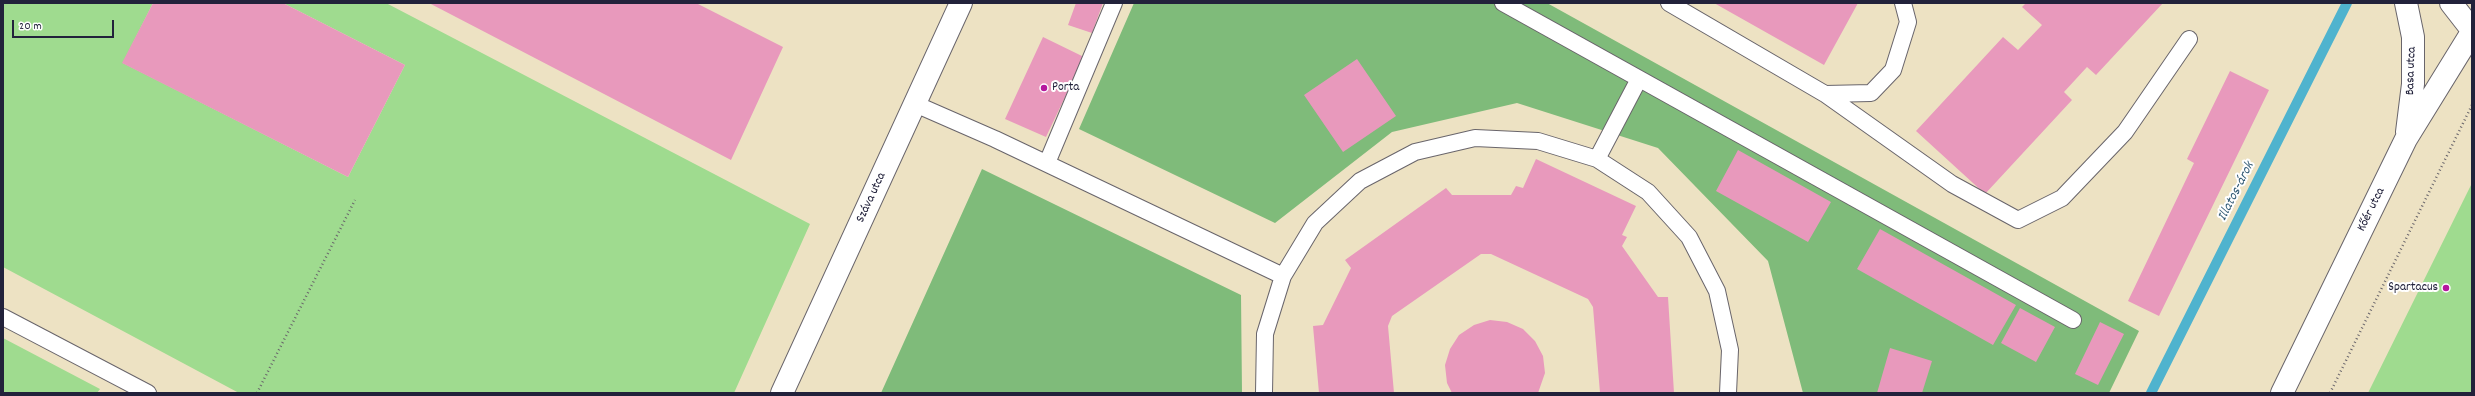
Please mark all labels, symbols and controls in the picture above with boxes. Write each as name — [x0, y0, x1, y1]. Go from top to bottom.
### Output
scale bar — [14, 12, 116, 38]
text: 20 m — [19, 18, 42, 35]
street label: Basa utca — [2403, 46, 2421, 96]
place label: Porta — [1052, 80, 1079, 96]
marker: Porta — [1039, 83, 1049, 93]
water label: Illatos-árok — [2215, 160, 2259, 224]
street label: Száva utca — [854, 171, 890, 225]
street label: Kőér utca — [2355, 185, 2389, 235]
place label: Spartacus — [2388, 280, 2438, 296]
marker: Spartacus — [2441, 283, 2451, 293]

